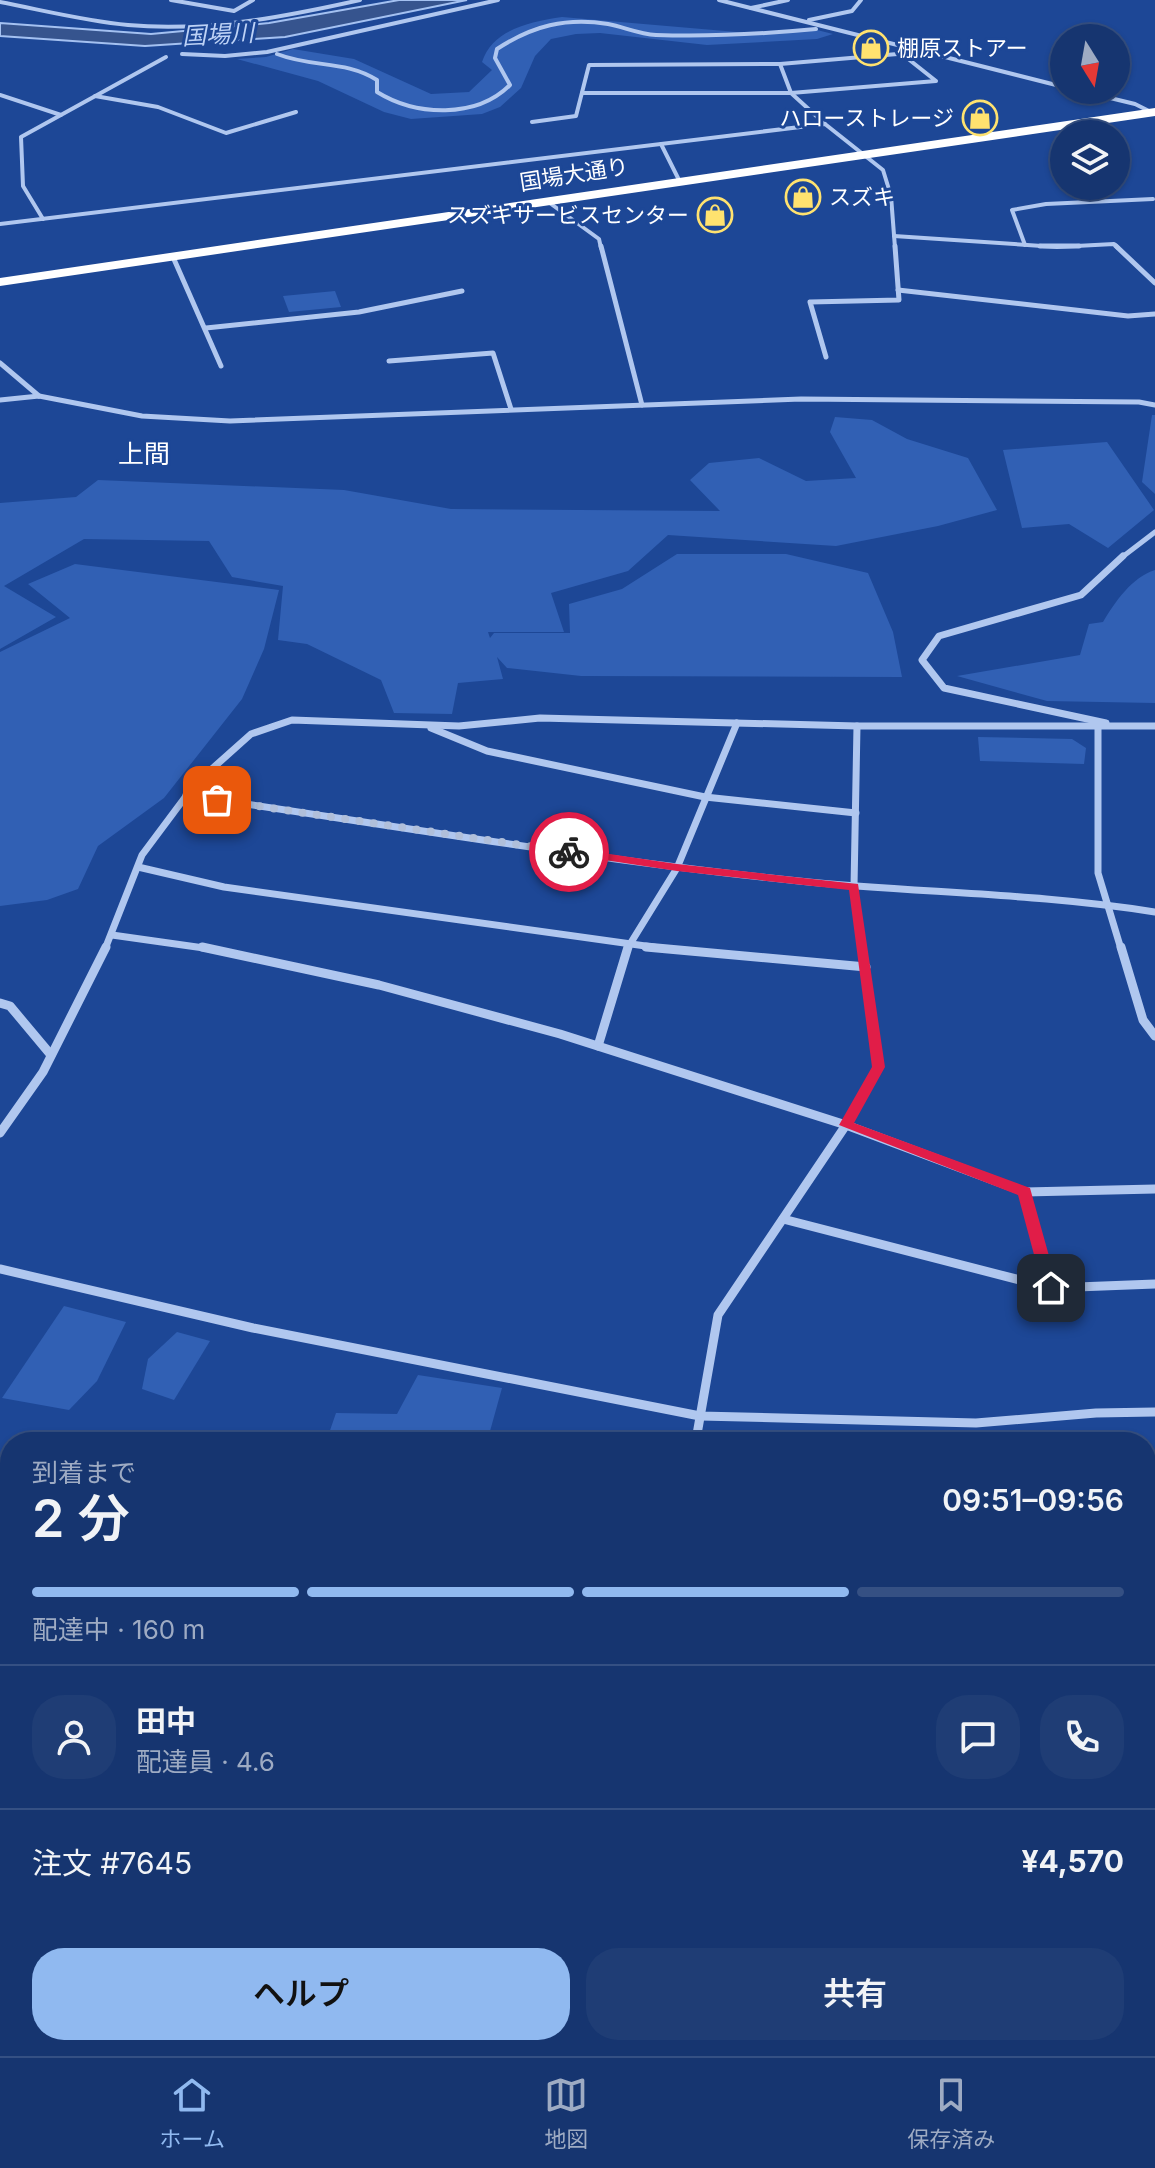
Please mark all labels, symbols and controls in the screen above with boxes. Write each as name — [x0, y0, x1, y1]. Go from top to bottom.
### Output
water label: 国場川 — [181, 18, 258, 51]
north arrow — [1050, 24, 1130, 104]
map controls — [1050, 24, 1130, 200]
shop icon: 棚原ストアー — [852, 29, 890, 67]
place label: 棚原ストアー — [897, 35, 1028, 61]
shop icon: ハローストレージ — [961, 99, 999, 137]
place label: ハローストレージ — [780, 105, 954, 131]
button: layers — [1050, 120, 1130, 200]
street label: 国場大通り — [518, 153, 630, 195]
shop icon: スズキ — [784, 178, 822, 216]
place label: スズキ — [829, 184, 895, 210]
shop icon: スズキサービスセンター — [696, 196, 734, 234]
place label: スズキサービスセンター — [447, 202, 689, 228]
district label: 上間 — [118, 438, 170, 469]
pin — [183, 766, 251, 834]
icon: bag — [195, 778, 239, 822]
courier — [529, 812, 609, 892]
icon: bike — [547, 830, 591, 874]
pin — [1017, 1254, 1085, 1322]
icon: home — [1029, 1266, 1073, 1310]
text: 到着まで — [32, 1457, 136, 1488]
text: 09:51–09:56 — [942, 1482, 1124, 1518]
text: 2 分 — [32, 1487, 130, 1550]
text: 配達中 · 160 m — [32, 1614, 205, 1645]
button: person — [32, 1695, 116, 1779]
button: chat — [936, 1695, 1020, 1779]
button: phone — [1040, 1695, 1124, 1779]
text: 田中 — [136, 1703, 196, 1739]
text: 配達員 · 4.6 — [136, 1746, 275, 1777]
text: ¥4,570 — [1021, 1843, 1124, 1879]
text: 注文 #7645 — [32, 1845, 192, 1881]
button: ヘルプ — [32, 1948, 570, 2040]
button: 共有 — [586, 1948, 1124, 2040]
tab: ホーム — [160, 2073, 225, 2153]
tab: 地図 — [544, 2073, 588, 2153]
tab: 保存済み — [907, 2073, 995, 2153]

